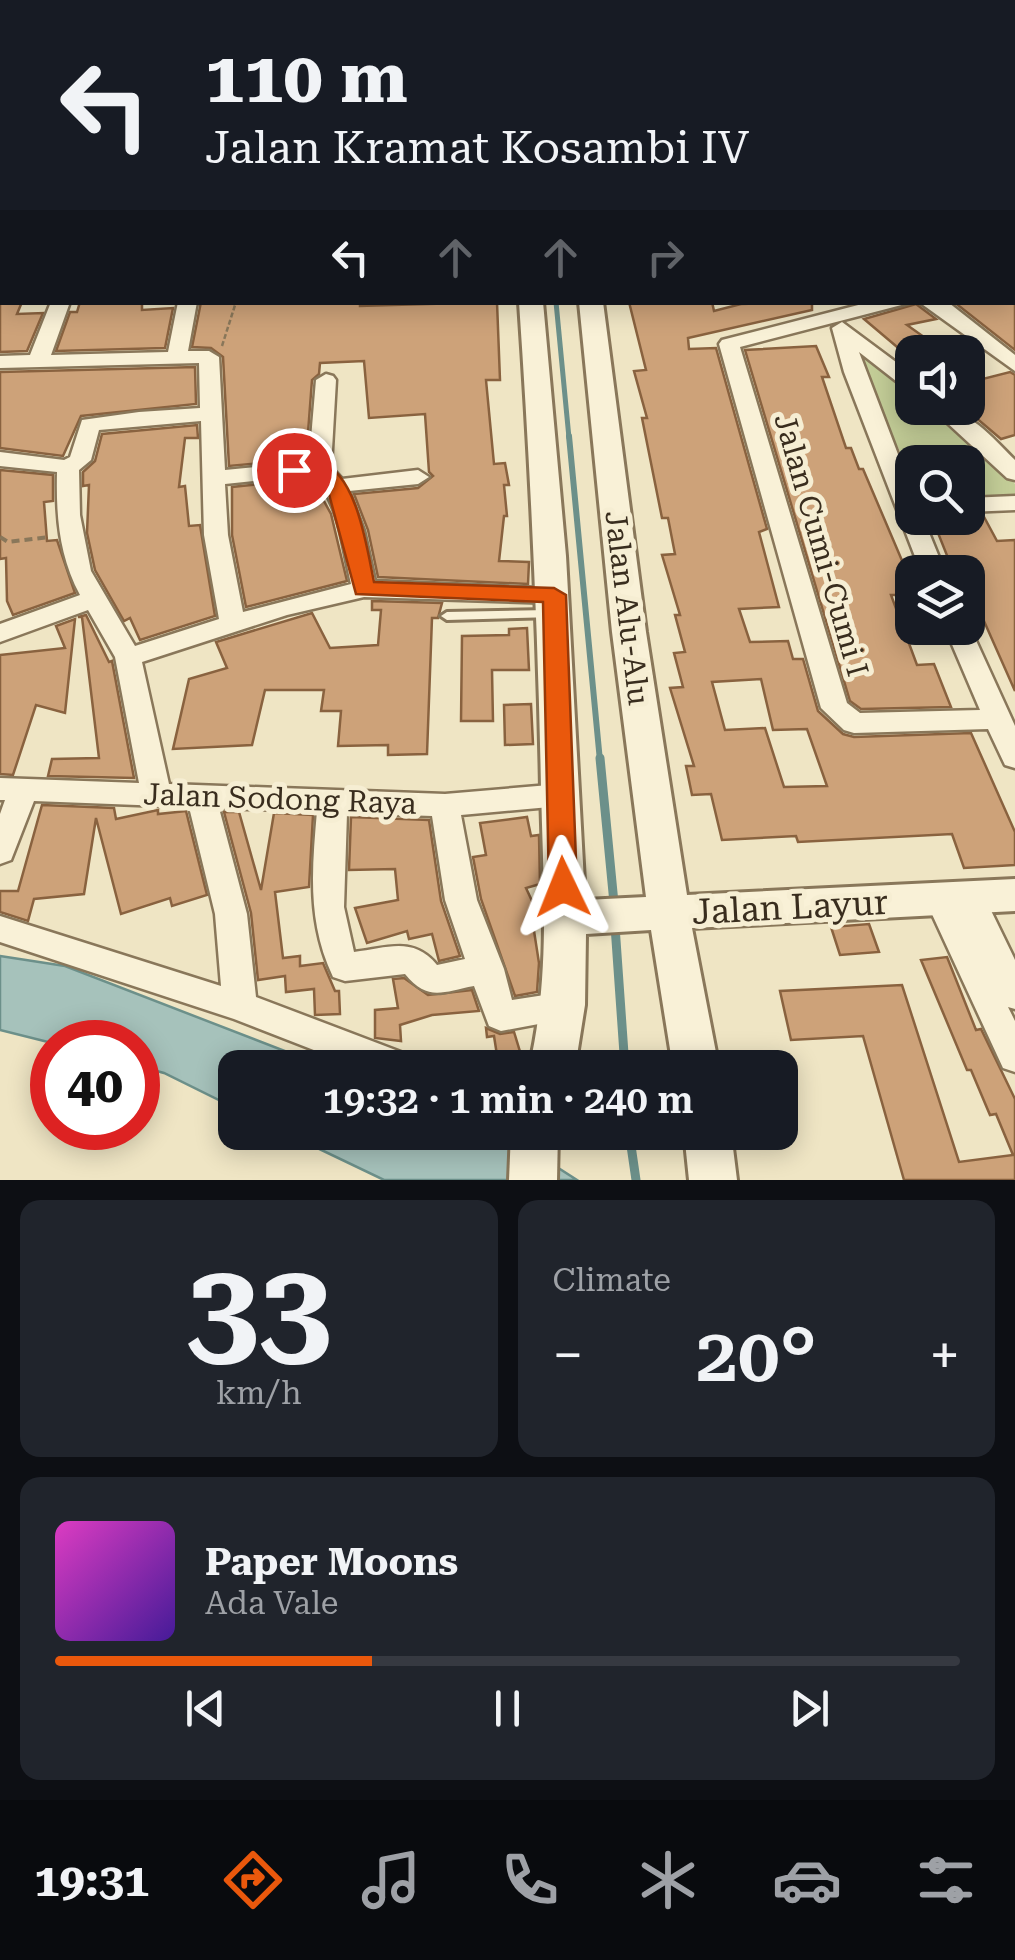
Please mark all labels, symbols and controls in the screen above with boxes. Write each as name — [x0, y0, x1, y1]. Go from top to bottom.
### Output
text: 110 m — [205, 37, 408, 119]
icon: left — [40, 40, 170, 170]
text: Jalan Kramat Kosambi IV — [205, 121, 749, 174]
icon: left — [323, 230, 378, 285]
icon: ahead — [428, 230, 483, 285]
icon: ahead — [533, 230, 588, 285]
icon: right — [638, 230, 693, 285]
map controls — [895, 335, 985, 645]
button: sound — [895, 335, 985, 425]
street label: Jalan Cumi-Cumi I — [767, 409, 876, 680]
pin — [252, 428, 337, 513]
icon: arrive — [267, 443, 322, 498]
button: search — [895, 445, 985, 535]
street label: Jalan Alu-Alu — [598, 509, 657, 708]
button: layers — [895, 555, 985, 645]
street label: Jalan Sodong Raya — [143, 776, 417, 821]
position arrow — [511, 835, 615, 939]
street label: Jalan Layur — [691, 882, 889, 933]
speed limit sign: 40 — [30, 1020, 160, 1150]
text: 19:32 · 1 min · 240 m — [323, 1078, 694, 1122]
text: 33 — [186, 1232, 332, 1385]
text: Climate — [553, 1261, 671, 1299]
text: 20° — [696, 1311, 817, 1399]
text: − — [553, 1323, 583, 1387]
text: + — [929, 1323, 960, 1387]
text: km/h — [216, 1374, 302, 1412]
text: Paper Moons — [205, 1540, 458, 1584]
text: Ada Vale — [205, 1584, 338, 1622]
icon: previous — [178, 1681, 233, 1736]
icon: pause — [480, 1681, 535, 1736]
icon: next — [782, 1681, 837, 1736]
icon: directions — [218, 1845, 288, 1915]
icon: music — [356, 1845, 426, 1915]
icon: phone — [495, 1845, 565, 1915]
icon: climate — [633, 1845, 703, 1915]
icon: car — [772, 1845, 842, 1915]
icon: filters — [911, 1845, 981, 1915]
text: 19:31 — [34, 1854, 149, 1907]

